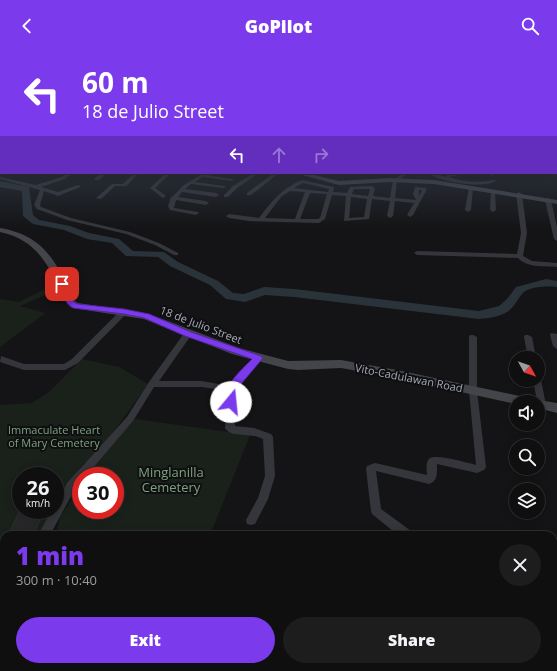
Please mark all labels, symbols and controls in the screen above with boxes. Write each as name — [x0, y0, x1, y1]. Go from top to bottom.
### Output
text: GoPilot — [245, 14, 312, 38]
icon: back — [16, 15, 38, 37]
icon: search — [519, 15, 541, 37]
text: 60 m — [82, 63, 149, 101]
icon: left — [16, 68, 68, 120]
text: 18 de Julio Street — [82, 99, 224, 123]
icon: left — [226, 144, 248, 166]
icon: ahead — [268, 144, 290, 166]
icon: right — [310, 144, 332, 166]
pin — [45, 267, 79, 301]
icon: arrive — [51, 273, 73, 295]
street label: 18 de Julio Street — [158, 302, 244, 347]
north arrow — [509, 351, 545, 387]
map controls — [509, 351, 545, 519]
street label: Vito-Cadulawan Road — [354, 360, 464, 395]
position arrow — [210, 381, 252, 423]
button: sound — [509, 395, 545, 431]
park label: Immaculate Heart of Mary Cemetery — [8, 422, 100, 450]
button: search — [509, 439, 545, 475]
park label: Minglanilla Cemetery — [138, 463, 204, 496]
speed limit sign: 30 — [72, 467, 124, 519]
text: 26 — [27, 474, 49, 501]
button: layers — [509, 483, 545, 519]
text: km/h — [26, 496, 50, 510]
text: 1 min — [16, 539, 84, 572]
button: close — [499, 544, 541, 586]
text: 300 m · 10:40 — [16, 571, 97, 589]
button: Exit — [16, 617, 275, 663]
button: Share — [283, 617, 541, 663]

